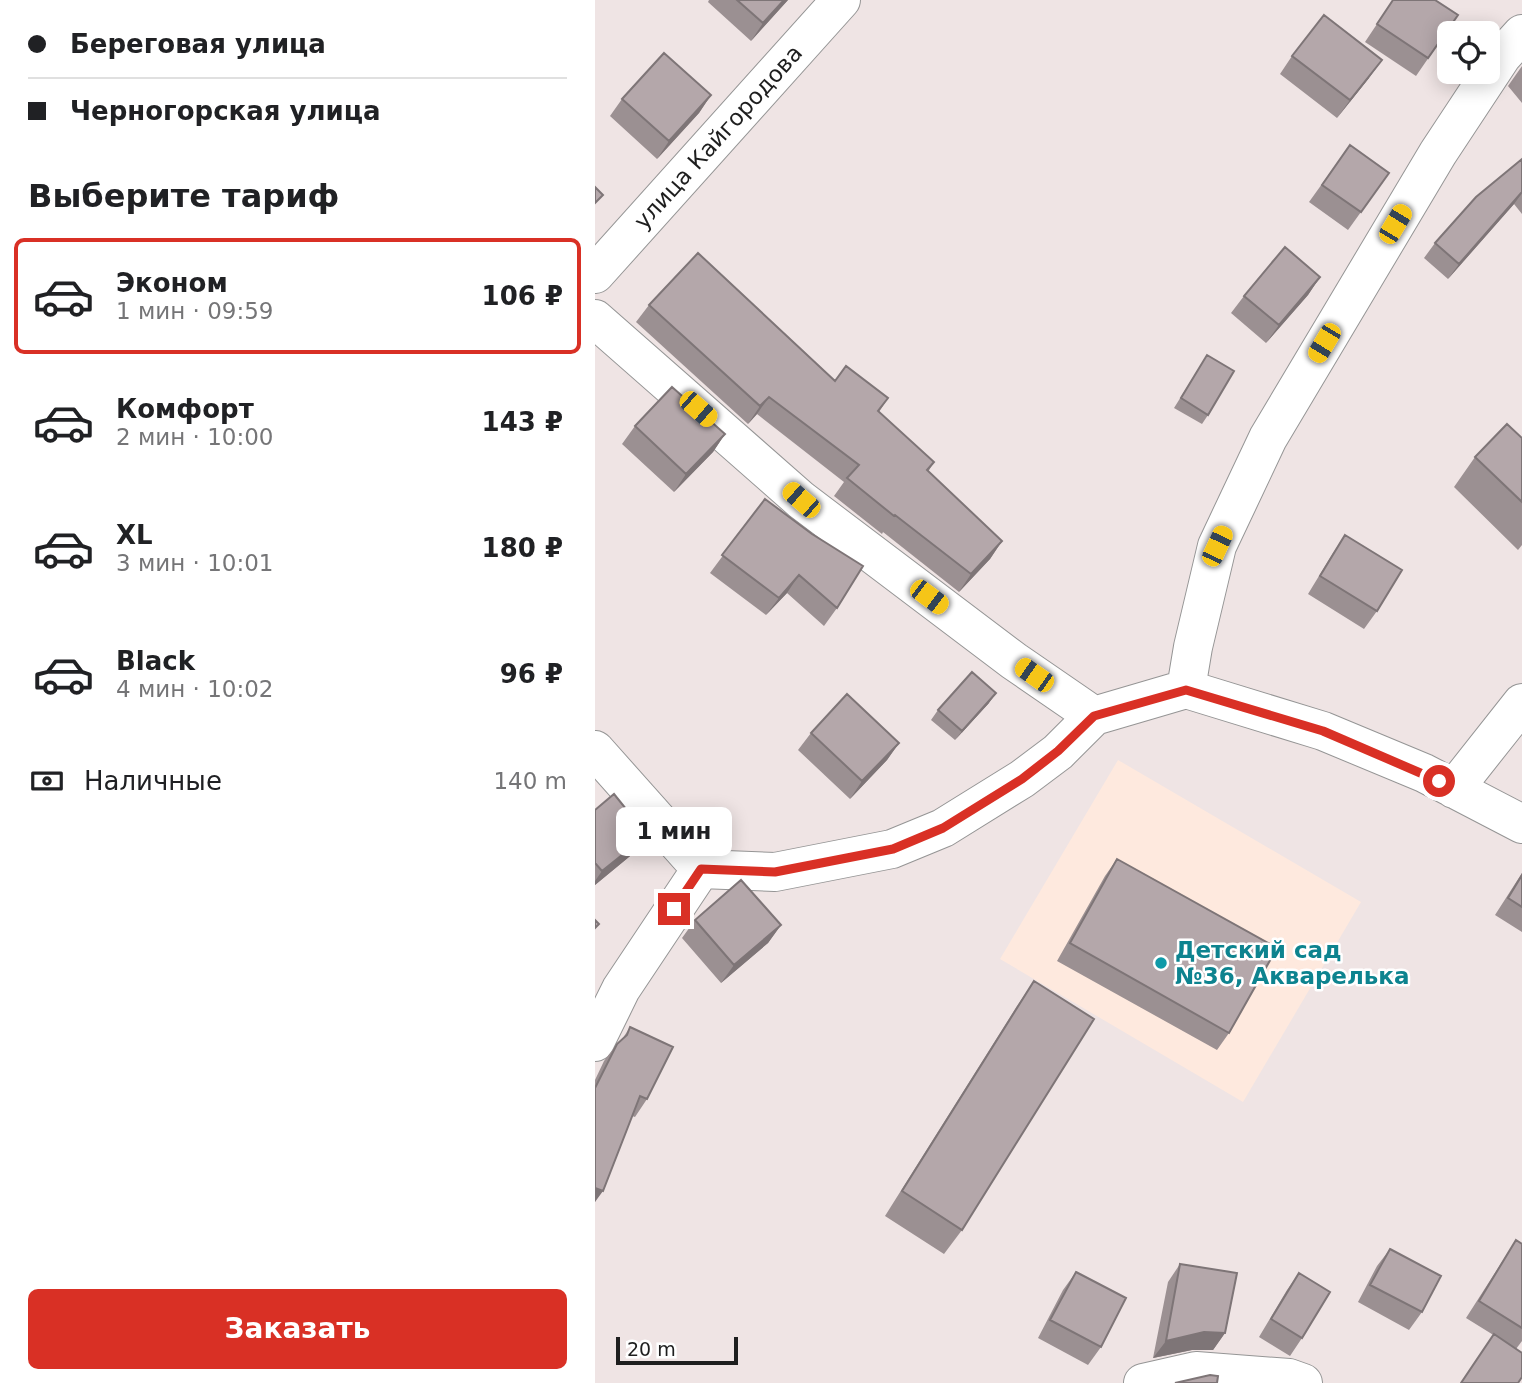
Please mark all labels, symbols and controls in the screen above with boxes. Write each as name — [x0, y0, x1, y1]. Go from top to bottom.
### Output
map controls — [1437, 21, 1500, 84]
button: locate — [1437, 21, 1500, 84]
text: Береговая улица — [70, 29, 326, 59]
street label: улица Кайгородова — [629, 40, 807, 234]
text: Черногорская улица — [70, 96, 381, 126]
text: Выберите тариф — [28, 177, 339, 215]
car — [1376, 201, 1415, 247]
icon: car — [32, 265, 95, 328]
text: Эконом — [116, 268, 228, 298]
text: 106 ₽ — [482, 281, 563, 311]
text: 1 мин · 09:59 — [116, 298, 274, 324]
car — [1305, 320, 1344, 366]
car — [676, 387, 721, 431]
icon: car — [32, 391, 95, 454]
text: Комфорт — [116, 394, 254, 424]
text: 143 ₽ — [482, 407, 563, 437]
text: 2 мин · 10:00 — [116, 424, 274, 450]
car — [779, 478, 824, 522]
icon: car — [32, 517, 95, 580]
text: XL — [116, 520, 153, 550]
car — [1199, 523, 1236, 569]
text: 180 ₽ — [482, 533, 563, 563]
text: 3 мин · 10:01 — [116, 550, 274, 576]
car — [906, 576, 953, 618]
icon: car — [32, 643, 95, 706]
text: Black — [116, 646, 195, 676]
car — [1011, 654, 1058, 696]
text: 96 ₽ — [500, 659, 563, 689]
text: 4 мин · 10:02 — [116, 676, 274, 702]
icon: cash — [28, 762, 66, 800]
route start — [1423, 765, 1455, 797]
text: Наличные — [84, 766, 222, 796]
text: 140 m — [493, 768, 567, 794]
callout: 1 мин — [616, 808, 732, 856]
text: 1 мин — [637, 818, 711, 844]
route end — [658, 893, 690, 925]
place label: Детский сад №36, Акварелька — [1175, 937, 1410, 989]
marker: Детский сад №36, Акварелька — [1153, 955, 1169, 971]
button: Заказать — [28, 1289, 567, 1369]
scale bar — [616, 1334, 739, 1366]
text: 20 m — [627, 1338, 676, 1360]

